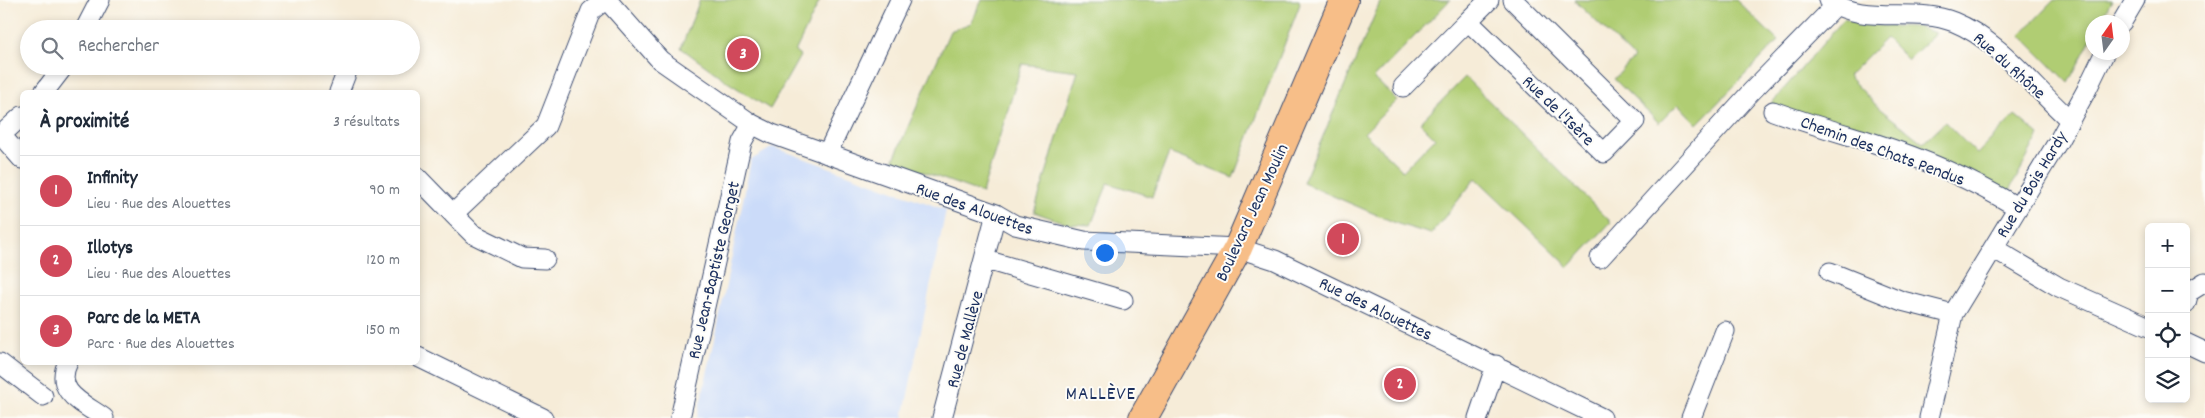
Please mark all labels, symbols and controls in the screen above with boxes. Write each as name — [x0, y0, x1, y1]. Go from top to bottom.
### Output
north arrow — [2085, 15, 2130, 60]
search box — [20, 20, 420, 75]
street label: Rue du Rhône — [1966, 27, 2050, 106]
icon: search — [38, 34, 66, 62]
text: Rechercher — [78, 34, 159, 61]
pin: 3 — [727, 35, 759, 73]
street label: Rue de l'Isère — [1515, 71, 1599, 153]
text: À proximité — [40, 108, 129, 138]
text: 3 résultats — [333, 111, 400, 134]
street label: Chemin des Chats Pendus — [1796, 111, 1968, 194]
street label: Rue du Bois Hardy — [1991, 127, 2075, 243]
street label: Boulevard Jean Moulin — [1210, 140, 1296, 286]
text: Infinity — [87, 166, 137, 193]
street label: Rue des Alouettes — [912, 178, 1036, 243]
text: 1 — [54, 179, 58, 202]
text: 90 m — [369, 179, 400, 202]
street label: Rue Jean-Baptiste Georget — [683, 179, 748, 362]
text: Lieu · Rue des Alouettes — [87, 193, 231, 216]
pin: 1 — [1327, 220, 1359, 258]
map controls — [2145, 223, 2190, 403]
button: + — [2145, 223, 2190, 268]
text: Illotys — [87, 236, 133, 263]
your location — [1092, 240, 1118, 266]
text: 2 — [53, 249, 60, 272]
text: 120 m — [366, 249, 400, 272]
text: Lieu · Rue des Alouettes — [87, 263, 231, 286]
button: − — [2145, 268, 2190, 313]
street label: Rue des Alouettes — [1314, 272, 1436, 348]
street label: Rue de Mallève — [941, 288, 991, 391]
text: Parc de la META — [87, 306, 201, 333]
button: locate — [2145, 313, 2190, 358]
text: 3 — [52, 319, 60, 342]
text: 150 m — [366, 319, 400, 342]
text: Parc · Rue des Alouettes — [87, 333, 235, 356]
button: layers — [2145, 358, 2190, 403]
pin: 2 — [1384, 365, 1416, 403]
district label: MALLÈVE — [1066, 382, 1136, 409]

